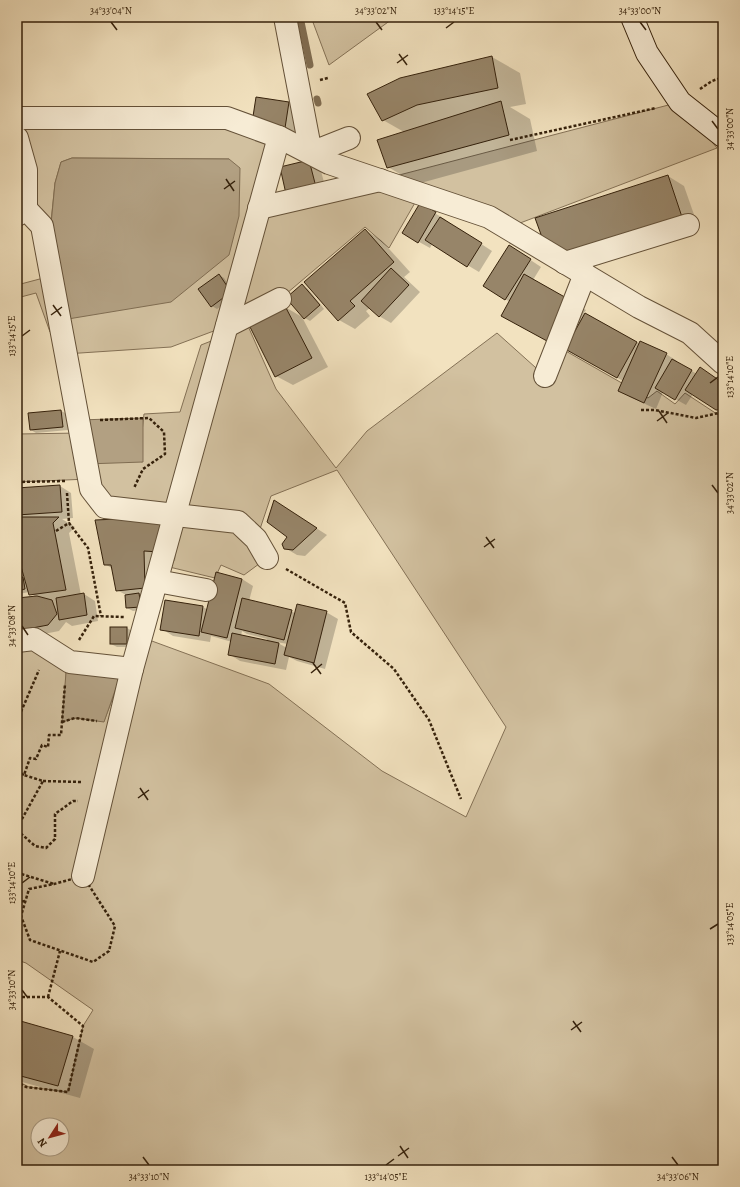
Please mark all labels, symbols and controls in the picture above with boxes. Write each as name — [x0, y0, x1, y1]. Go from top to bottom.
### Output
text: 34°33'04"N — [90, 4, 132, 17]
text: 34°33'02"N — [355, 4, 397, 17]
text: 133°14'15"E — [433, 4, 475, 17]
text: 34°33'00"N — [619, 4, 661, 17]
text: 34°33'00"N — [723, 108, 736, 150]
text: 133°14'15"E — [5, 315, 18, 357]
text: 133°14'10"E — [723, 356, 736, 398]
text: 34°33'02"N — [723, 472, 736, 514]
text: 34°33'08"N — [5, 605, 18, 647]
text: 133°14'10"E — [5, 862, 18, 904]
text: 133°14'05"E — [723, 902, 736, 946]
text: 34°33'10"N — [5, 970, 18, 1010]
north arrow — [30, 1117, 70, 1157]
text: N — [34, 1135, 51, 1150]
text: 34°33'10"N — [129, 1170, 169, 1183]
text: 133°14'05"E — [365, 1170, 408, 1183]
text: 34°33'06"N — [657, 1170, 699, 1183]

